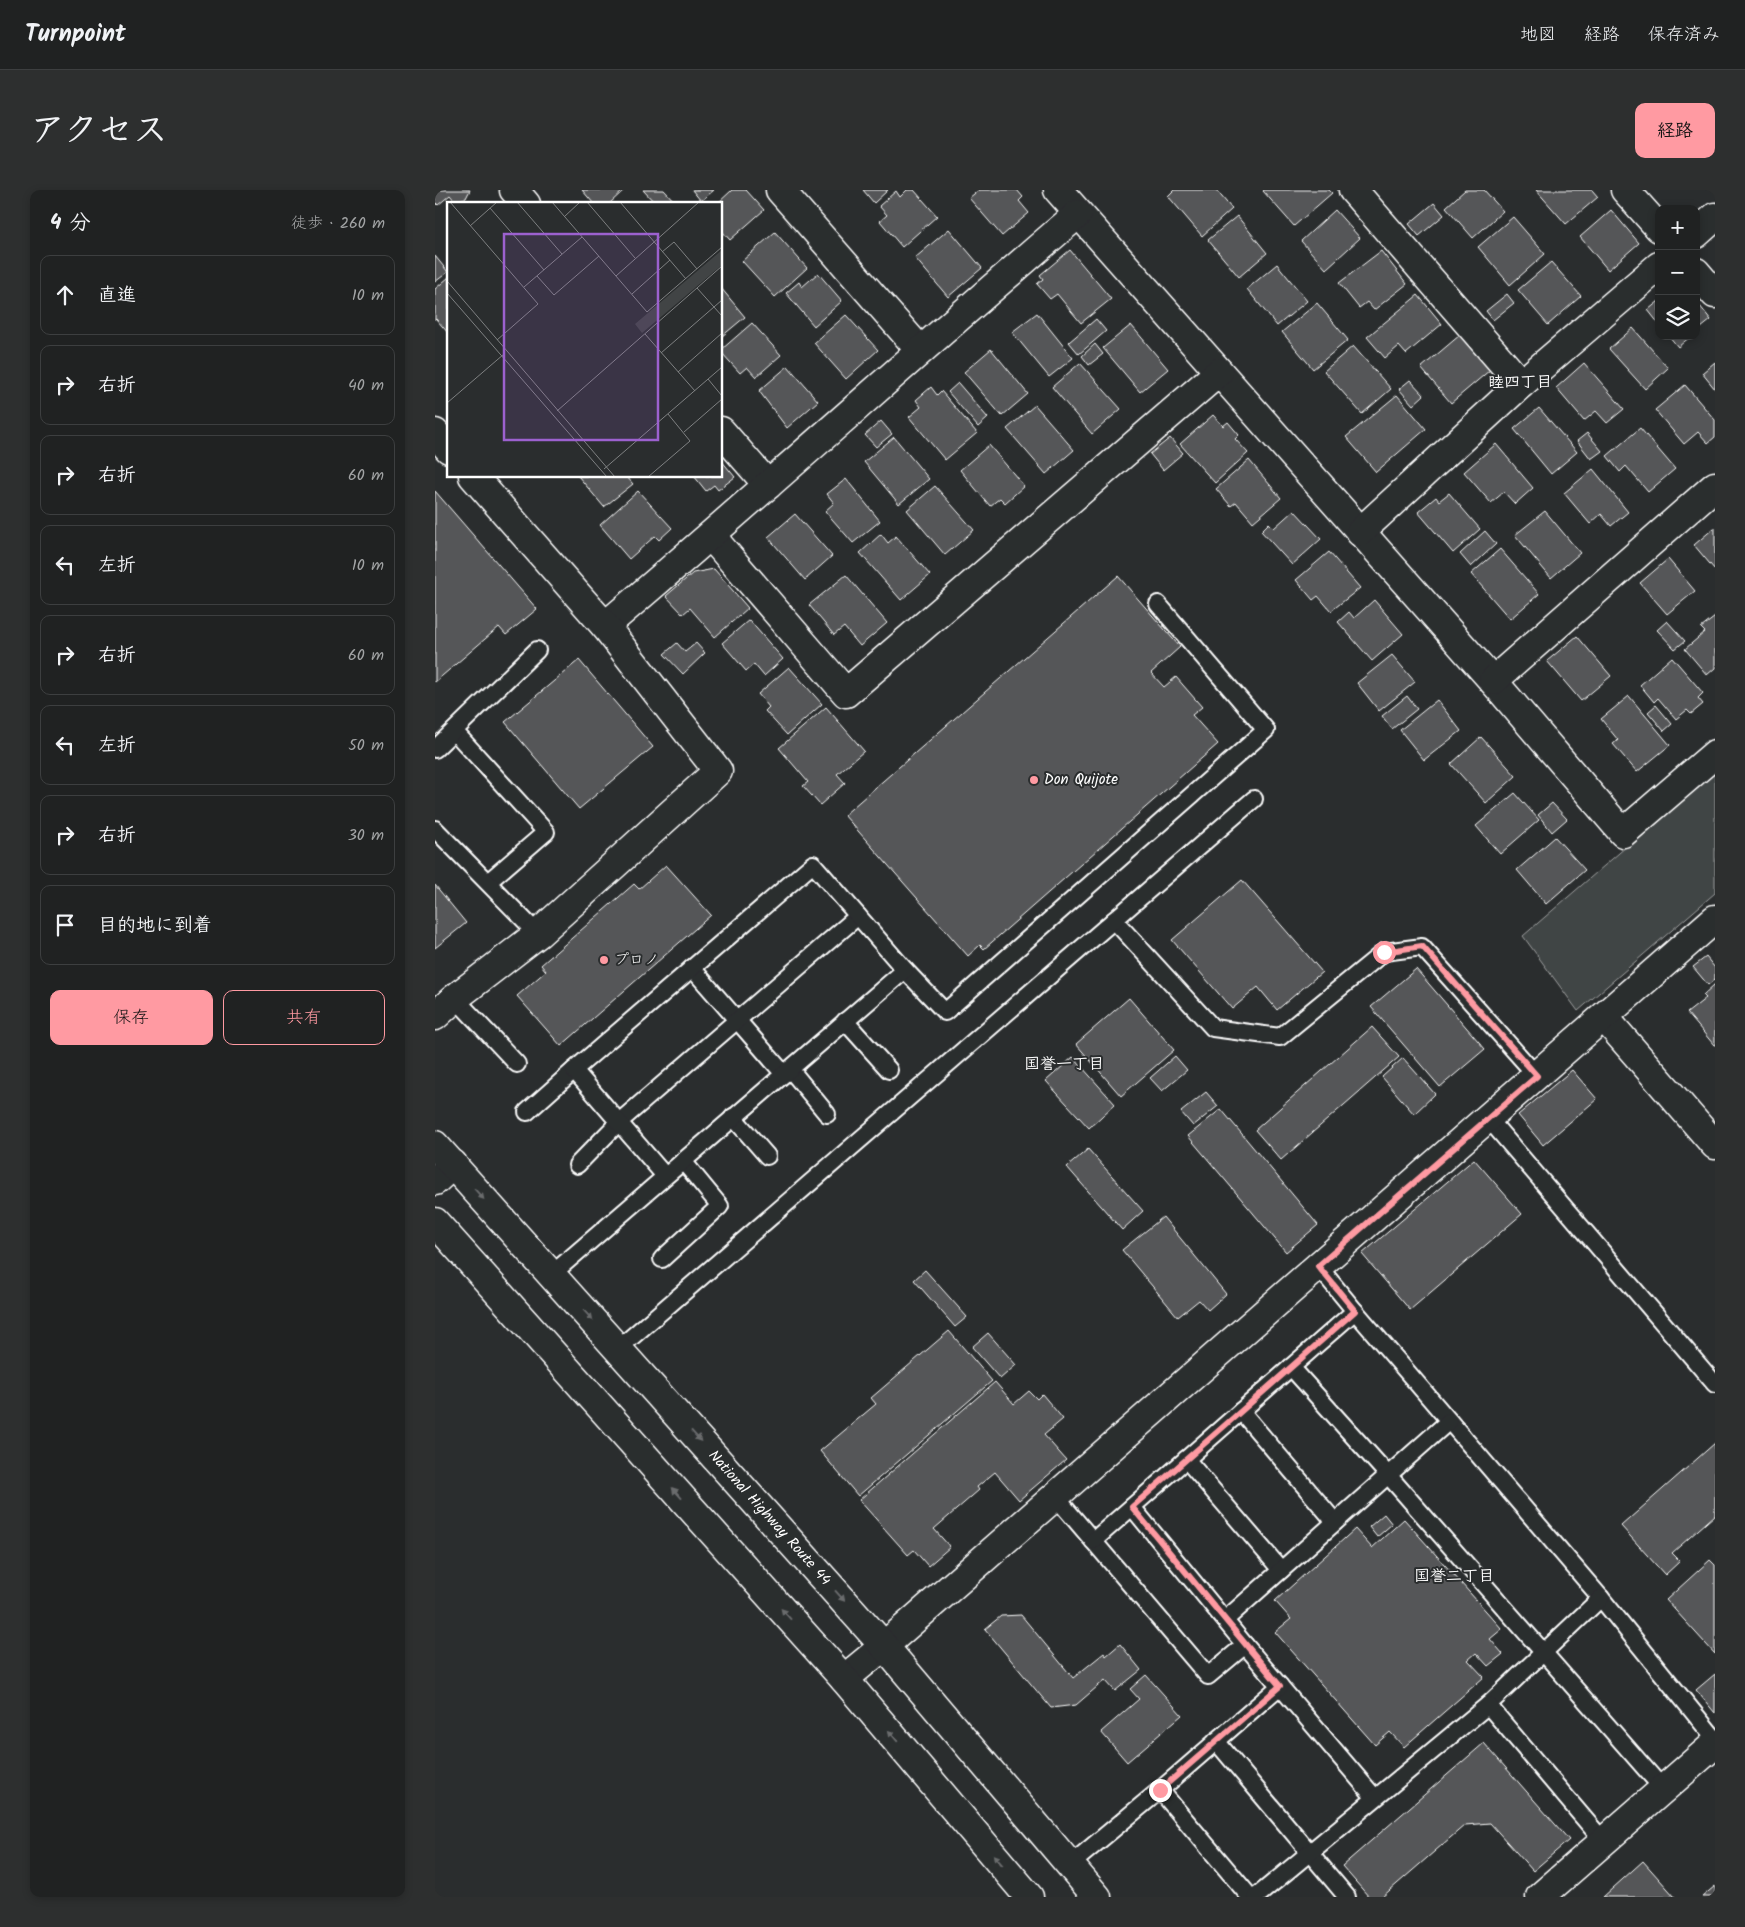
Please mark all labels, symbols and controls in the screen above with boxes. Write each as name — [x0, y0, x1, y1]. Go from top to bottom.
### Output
text: Turnpoint — [25, 15, 126, 54]
text: 地図 — [1520, 21, 1556, 50]
text: 経路 — [1584, 21, 1620, 50]
text: 保存済み — [1648, 21, 1720, 50]
button: 経路 — [1635, 103, 1715, 158]
text: アクセス — [30, 104, 168, 160]
inset map — [447, 202, 723, 478]
map controls — [1655, 205, 1700, 340]
button: + — [1655, 205, 1700, 250]
text: 4 分 — [50, 207, 91, 240]
text: 徒歩 · 260 m — [291, 211, 385, 236]
button: − — [1655, 250, 1700, 295]
icon: ahead — [51, 281, 79, 309]
text: 直進 — [98, 281, 136, 311]
text: 10 m — [352, 283, 384, 308]
button: layers — [1655, 295, 1700, 340]
district label: 睦四丁目 — [1488, 370, 1552, 395]
icon: right — [51, 371, 79, 399]
text: 右折 — [98, 371, 136, 401]
text: 40 m — [348, 373, 384, 398]
icon: right — [51, 461, 79, 489]
text: 右折 — [98, 461, 136, 491]
text: 60 m — [348, 463, 384, 488]
icon: left — [51, 551, 79, 579]
text: 左折 — [98, 551, 136, 581]
text: 10 m — [352, 553, 384, 578]
icon: right — [51, 641, 79, 669]
text: 右折 — [98, 641, 136, 671]
text: 60 m — [348, 643, 384, 668]
icon: left — [51, 731, 79, 759]
text: 左折 — [98, 731, 136, 761]
text: 50 m — [348, 733, 384, 758]
place label: Don Quijote — [1044, 768, 1118, 792]
marker: Don Quijote — [1028, 774, 1040, 786]
icon: right — [51, 821, 79, 849]
text: 右折 — [98, 821, 136, 851]
text: 30 m — [348, 823, 384, 848]
icon: arrive — [51, 911, 79, 939]
text: 目的地に到着 — [98, 911, 212, 941]
route start — [1373, 941, 1396, 964]
place label: プロノ — [614, 948, 659, 972]
marker: プロノ — [598, 954, 610, 966]
button: 保存 — [50, 990, 213, 1045]
button: 共有 — [223, 990, 385, 1045]
district label: 国誉一丁目 — [1024, 1052, 1104, 1077]
one-way arrow — [473, 1187, 485, 1199]
one-way arrow — [582, 1308, 594, 1320]
one-way arrow — [690, 1429, 702, 1441]
street label: National Highway Route 44 — [702, 1445, 837, 1591]
one-way arrow — [672, 1486, 683, 1499]
district label: 国誉二丁目 — [1414, 1564, 1494, 1589]
one-way arrow — [834, 1590, 845, 1603]
one-way arrow — [780, 1608, 792, 1620]
one-way arrow — [887, 1730, 898, 1743]
route end — [1149, 1779, 1172, 1802]
one-way arrow — [993, 1854, 1004, 1866]

